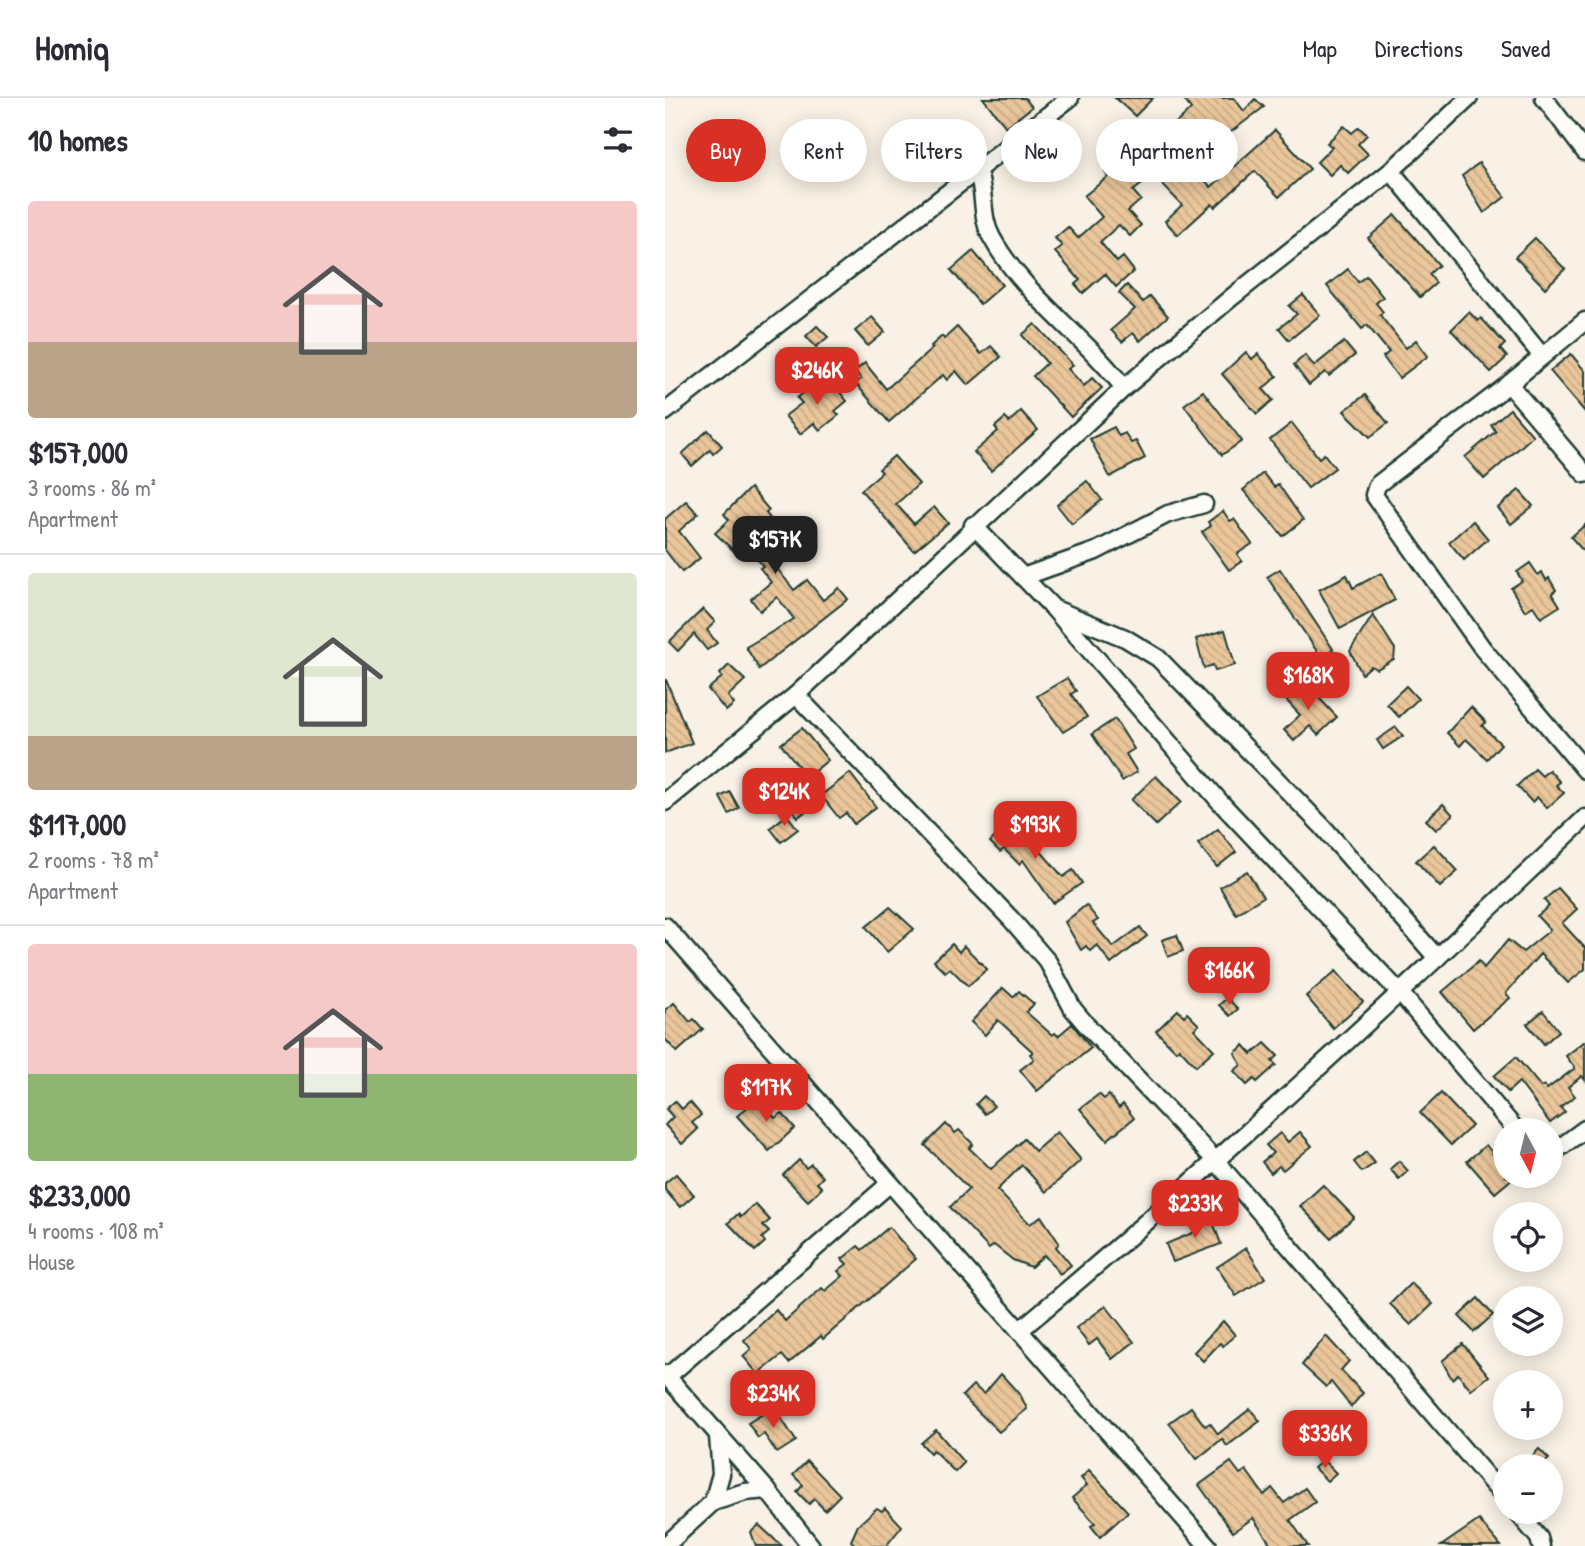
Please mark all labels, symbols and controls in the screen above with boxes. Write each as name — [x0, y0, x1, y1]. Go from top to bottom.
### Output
text: Homiq — [35, 26, 109, 70]
text: Map — [1303, 32, 1337, 64]
text: Directions — [1375, 32, 1463, 64]
text: Saved — [1501, 32, 1550, 64]
chip: Buy — [686, 119, 766, 182]
chip: Rent — [780, 119, 867, 182]
chip: Filters — [881, 119, 987, 182]
chip: New — [1001, 119, 1082, 182]
chip: Apartment — [1096, 119, 1238, 182]
text: 10 homes — [28, 120, 128, 160]
icon: filters — [599, 121, 637, 159]
icon: home — [270, 247, 396, 373]
pin: $246K — [768, 348, 866, 407]
text: $246K — [791, 354, 843, 385]
text: $157,000 — [28, 432, 128, 472]
text: 3 rooms · 86 m² — [28, 472, 156, 503]
text: Apartment — [28, 503, 118, 534]
pin: $157K — [726, 517, 824, 576]
text: $157K — [748, 523, 802, 554]
icon: home — [270, 619, 396, 745]
pin: $168K — [1259, 652, 1357, 712]
text: $168K — [1282, 659, 1334, 690]
pin: $124K — [735, 768, 833, 828]
text: $124K — [758, 775, 810, 806]
pin: $193K — [986, 802, 1084, 861]
text: $117,000 — [28, 804, 126, 844]
text: $193K — [1010, 808, 1060, 839]
text: 2 rooms · 78 m² — [28, 844, 159, 875]
text: Apartment — [28, 875, 118, 906]
pin: $166K — [1180, 948, 1278, 1007]
text: $166K — [1204, 954, 1254, 985]
icon: home — [270, 990, 396, 1116]
pin: $117K — [717, 1065, 815, 1124]
text: $117K — [740, 1071, 792, 1102]
north arrow — [1493, 1118, 1563, 1188]
map controls — [1493, 1118, 1563, 1524]
text: $233,000 — [28, 1175, 131, 1215]
pin: $233K — [1146, 1180, 1244, 1240]
text: $233K — [1167, 1187, 1223, 1218]
button: locate — [1493, 1202, 1563, 1272]
text: 4 rooms · 108 m² — [28, 1215, 164, 1246]
text: House — [28, 1246, 75, 1277]
button: layers — [1493, 1286, 1563, 1356]
pin: $234K — [724, 1370, 822, 1430]
button: + — [1493, 1370, 1563, 1440]
text: $234K — [746, 1377, 800, 1408]
pin: $336K — [1276, 1410, 1374, 1470]
text: $336K — [1298, 1417, 1352, 1448]
button: − — [1493, 1454, 1563, 1524]

